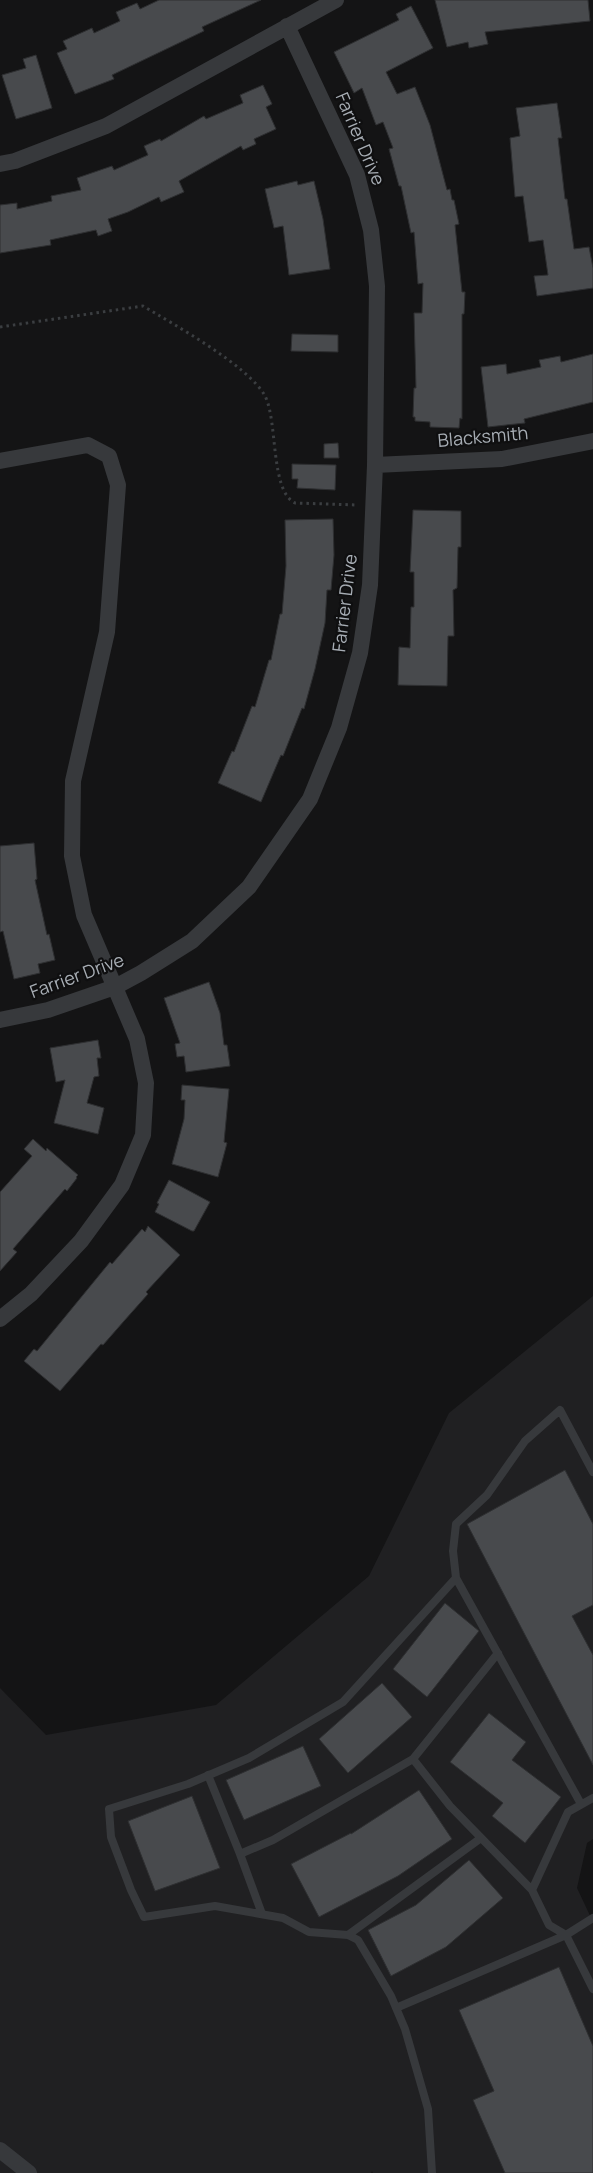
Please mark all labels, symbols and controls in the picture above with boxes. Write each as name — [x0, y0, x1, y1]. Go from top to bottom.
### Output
street label: Farrier Drive — [331, 89, 391, 189]
street label: Blacksmith — [437, 420, 529, 452]
street label: Farrier Drive — [326, 552, 362, 653]
street label: Farrier Drive — [26, 947, 127, 1003]

